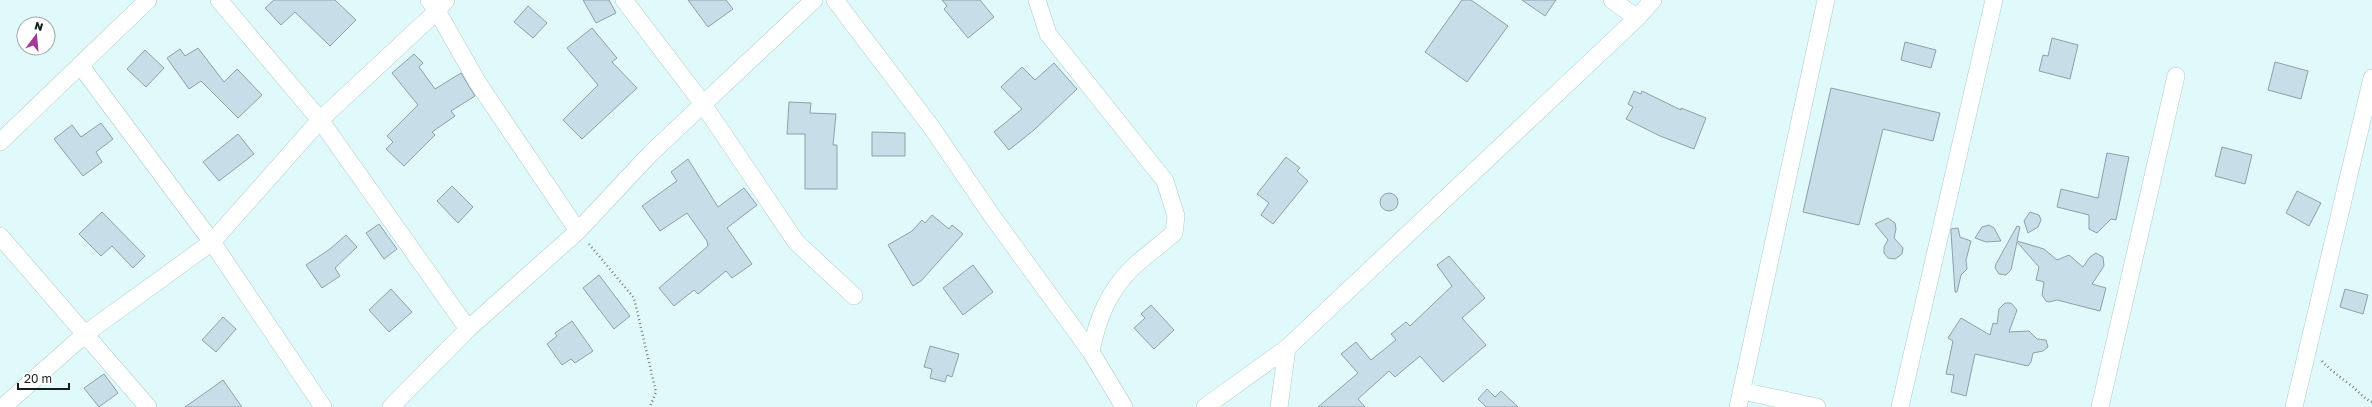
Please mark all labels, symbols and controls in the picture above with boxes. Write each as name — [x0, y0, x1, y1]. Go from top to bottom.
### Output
north arrow — [16, 16, 56, 56]
text: N — [33, 19, 45, 33]
scale bar — [18, 365, 69, 391]
text: 20 m — [24, 371, 52, 386]

